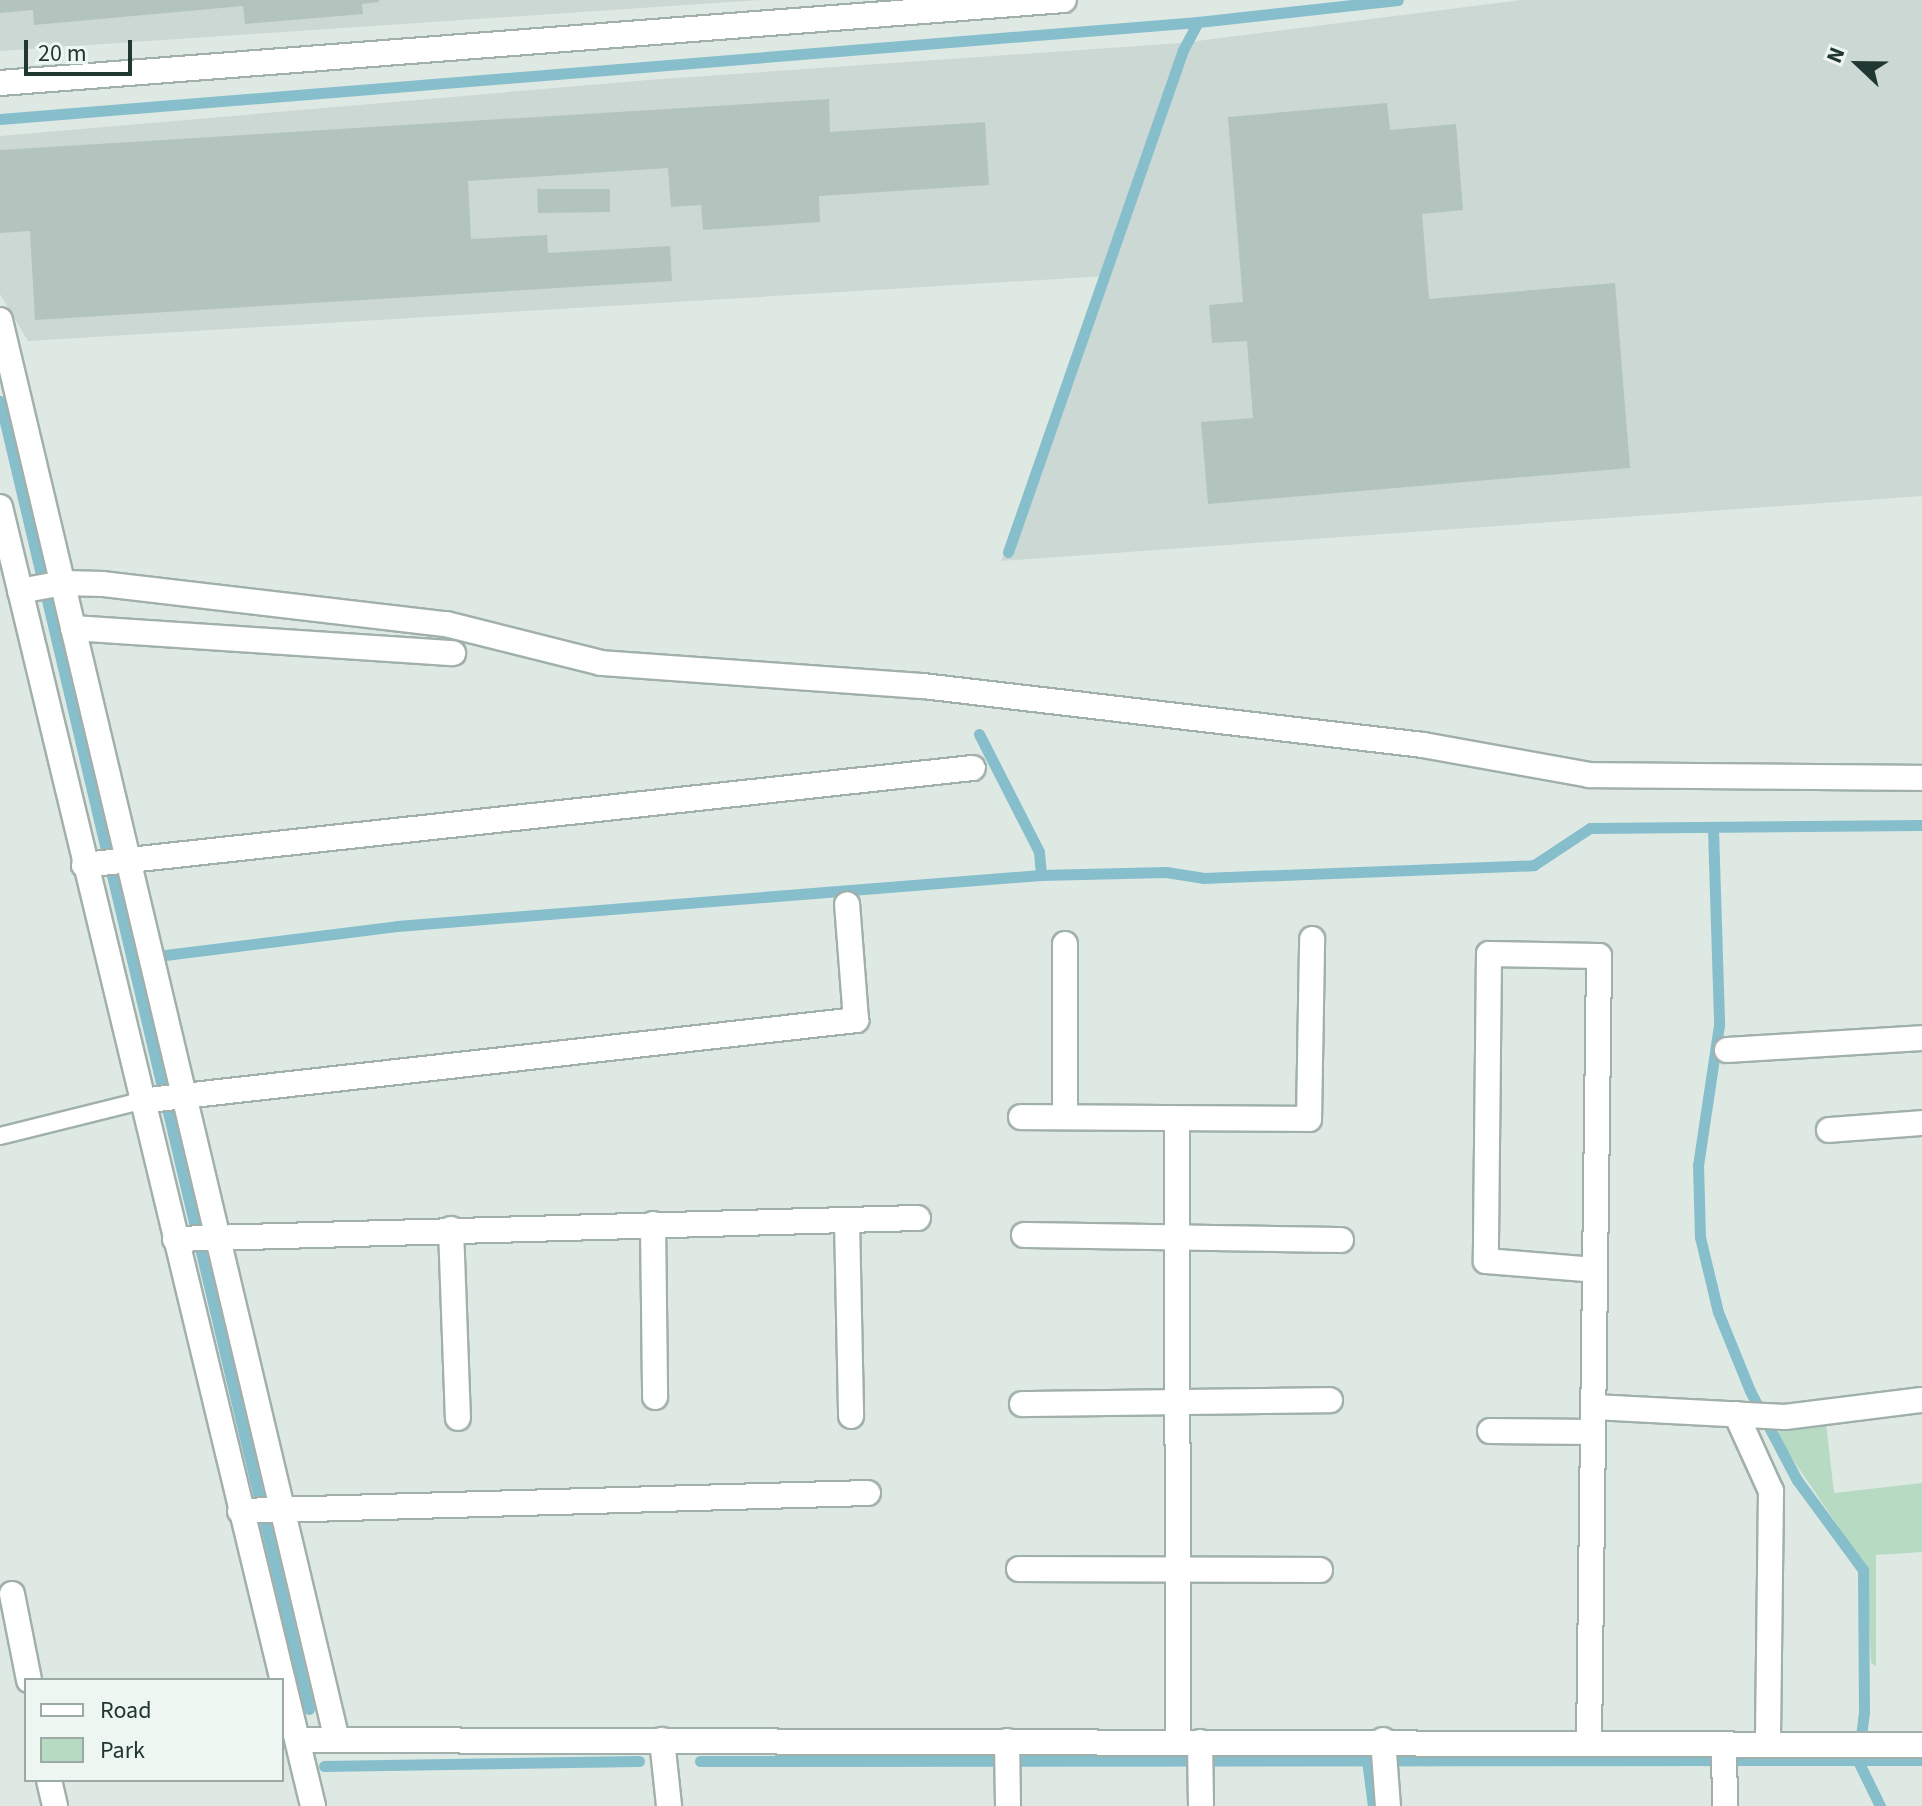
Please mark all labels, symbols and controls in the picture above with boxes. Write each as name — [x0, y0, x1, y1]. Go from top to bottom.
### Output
scale bar — [28, 24, 136, 74]
north arrow — [1818, 24, 1898, 104]
text: 20 m — [38, 36, 87, 71]
text: N — [1818, 42, 1853, 68]
legend — [24, 1678, 284, 1782]
text: Road — [100, 1693, 152, 1728]
text: Park — [100, 1733, 145, 1768]

